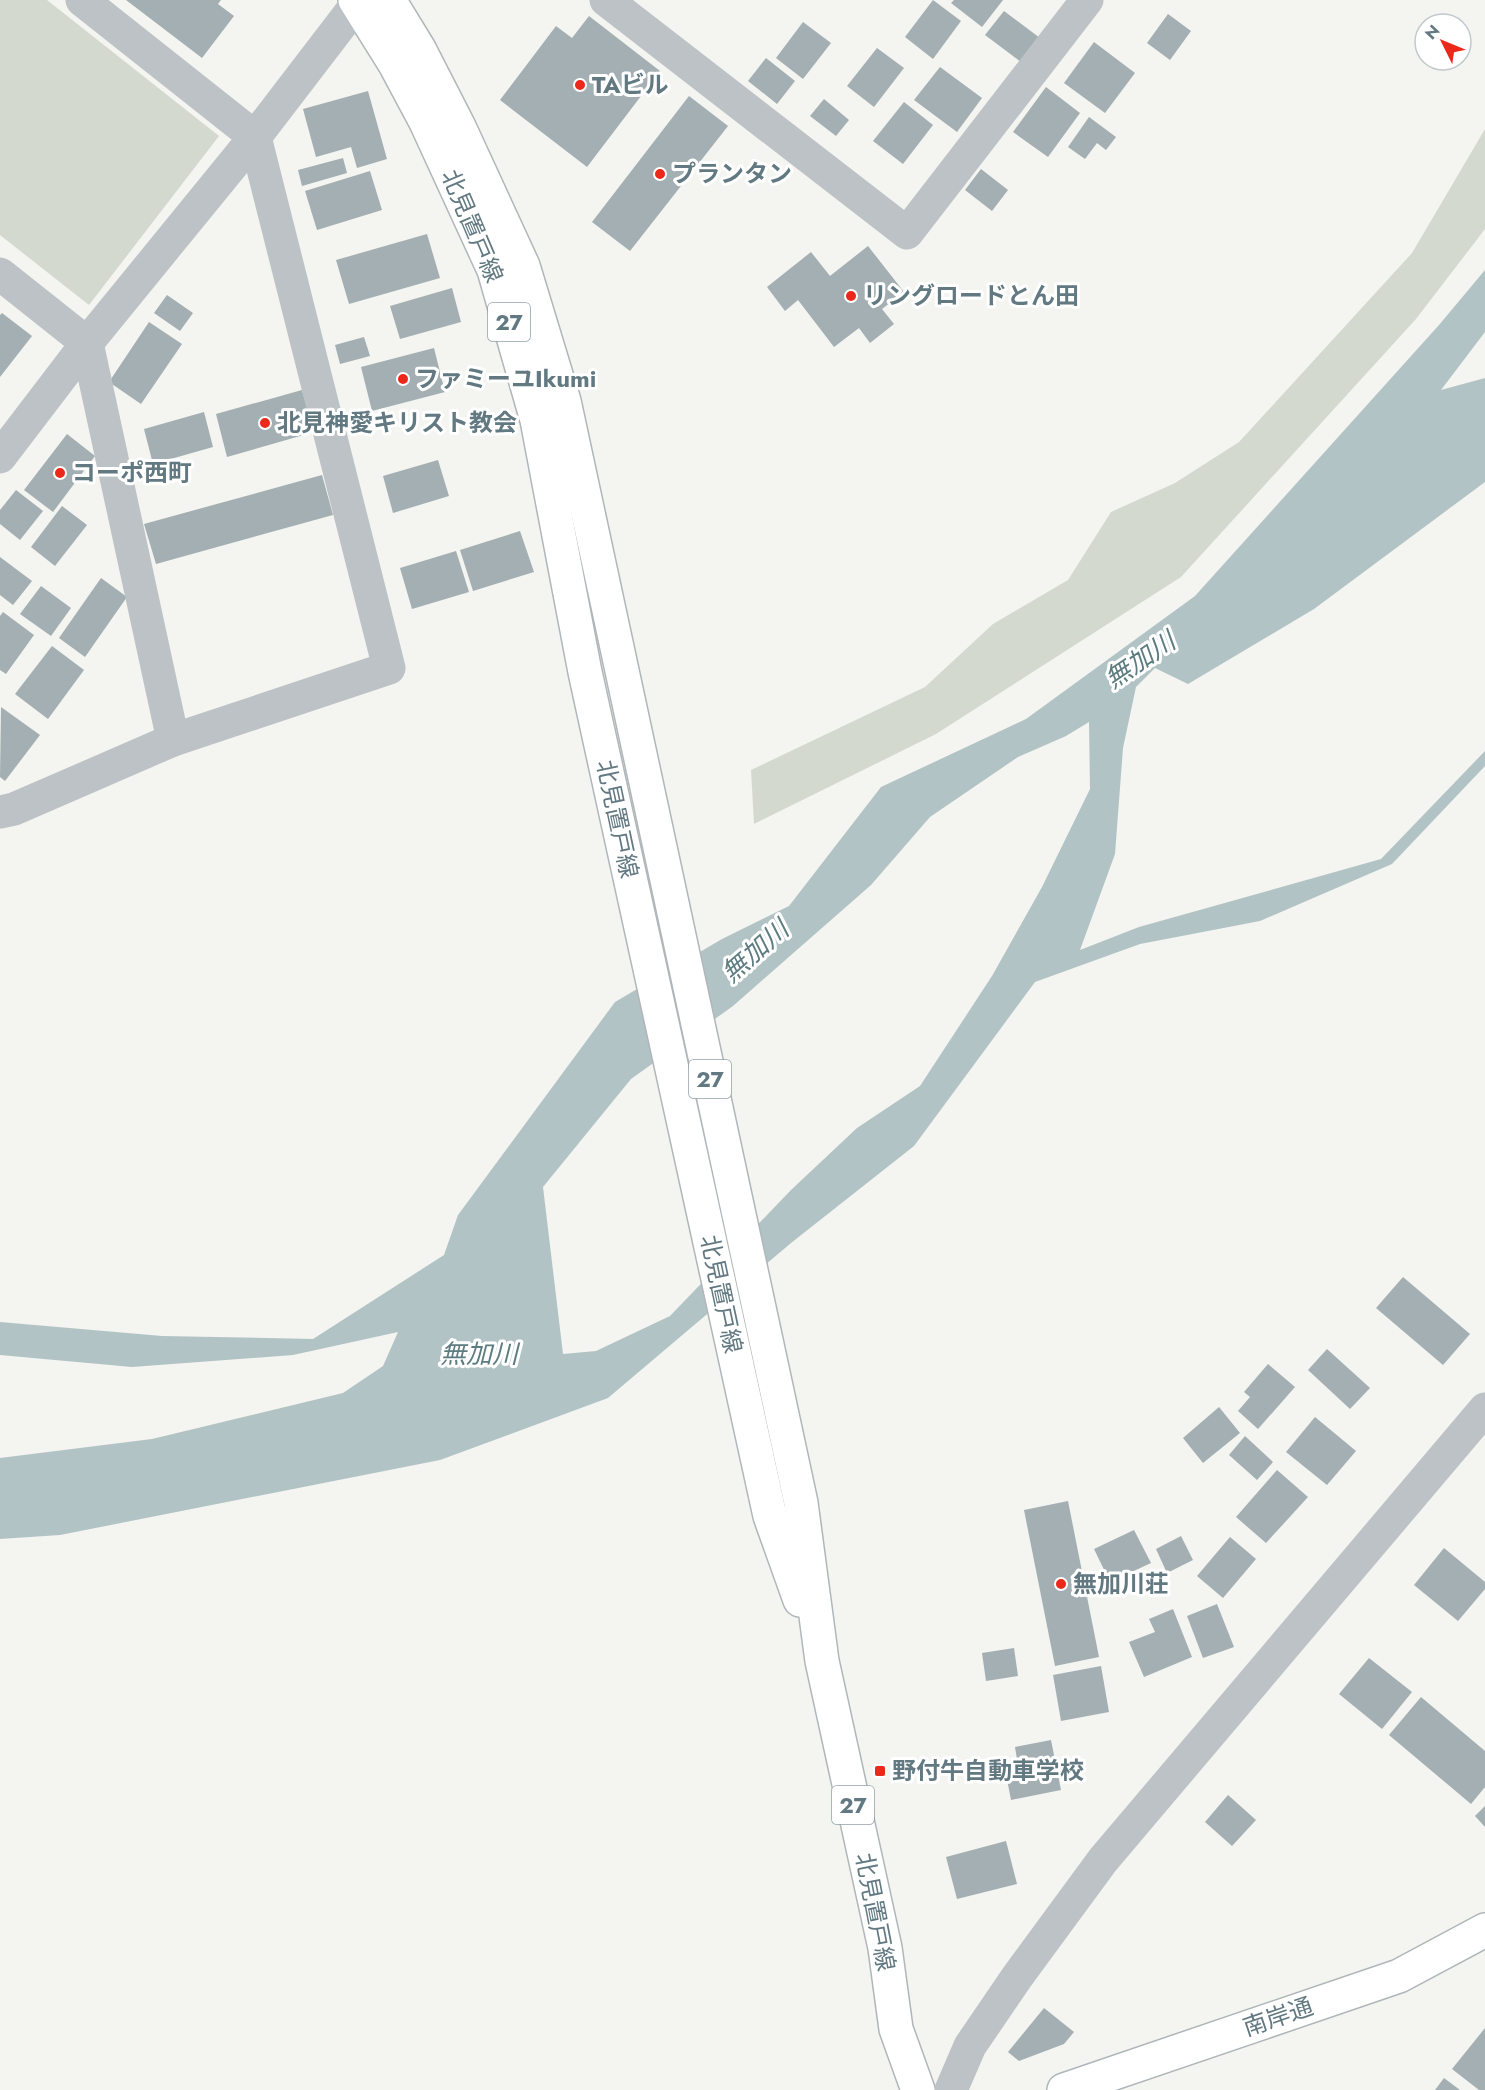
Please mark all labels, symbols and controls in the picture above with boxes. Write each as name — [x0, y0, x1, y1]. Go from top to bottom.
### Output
north arrow — [1413, 12, 1473, 72]
text: N — [1420, 20, 1445, 45]
place label: TAビル — [592, 67, 669, 102]
marker: TAビル — [573, 78, 587, 92]
place label: プランタン — [672, 156, 792, 191]
street label: 北見置戸線 — [433, 164, 512, 288]
marker: プランタン — [653, 167, 667, 181]
place label: リングロードとん田 — [863, 278, 1079, 313]
marker: リングロードとん田 — [844, 289, 858, 303]
road number: 27 — [488, 303, 530, 341]
place label: ファミーユIkumi — [415, 361, 596, 396]
marker: ファミーユIkumi — [396, 372, 410, 386]
place label: 北見神愛キリスト教会 — [277, 405, 517, 440]
marker: 北見神愛キリスト教会 — [258, 416, 272, 430]
place label: コーポ西町 — [72, 455, 192, 490]
marker: コーポ西町 — [53, 466, 67, 480]
water label: 無加川 — [1097, 621, 1185, 698]
street label: 北見置戸線 — [588, 757, 647, 881]
water label: 無加川 — [713, 909, 799, 991]
road number: 27 — [689, 1060, 731, 1098]
street label: 北見置戸線 — [692, 1232, 751, 1356]
water label: 無加川 — [440, 1335, 521, 1373]
place label: 無加川荘 — [1073, 1566, 1169, 1601]
marker: 無加川荘 — [1054, 1577, 1068, 1591]
place label: 野付牛自動車学校 — [892, 1753, 1084, 1788]
marker: 野付牛自動車学校 — [873, 1764, 887, 1778]
road number: 27 — [832, 1786, 874, 1824]
street label: 北見置戸線 — [847, 1850, 904, 1974]
street label: 南岸通 — [1238, 1988, 1318, 2045]

